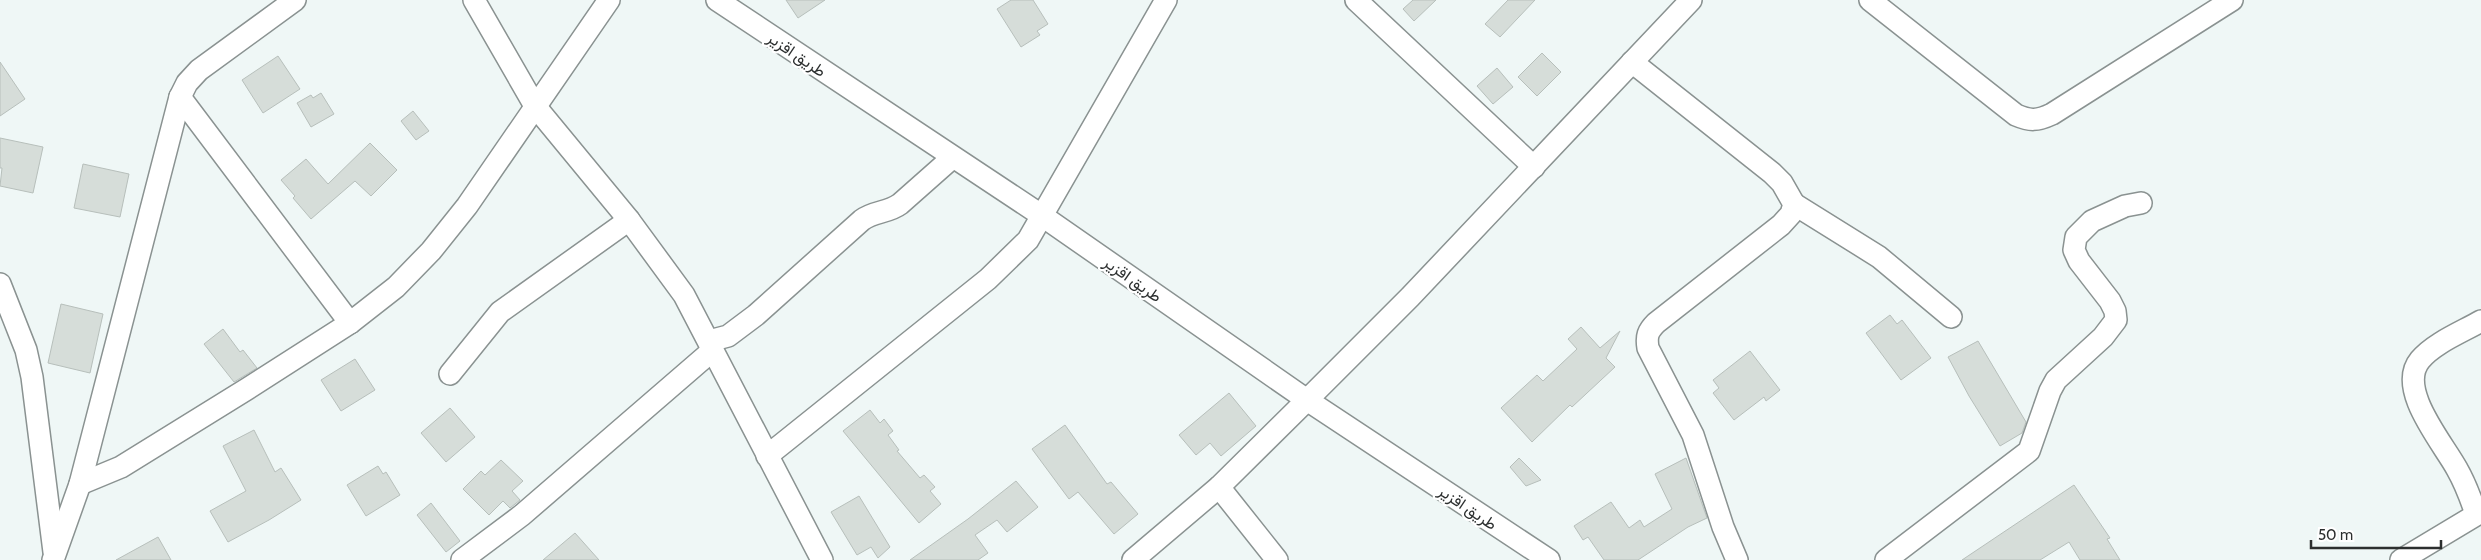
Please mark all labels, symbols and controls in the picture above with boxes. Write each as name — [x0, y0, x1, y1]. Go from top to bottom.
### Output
street label: طريق اقزير — [762, 27, 830, 82]
street label: طريق اقزير — [1099, 252, 1165, 307]
street label: طريق اقزير — [1433, 480, 1501, 535]
scale bar — [2311, 518, 2441, 550]
text: 50 m — [2318, 526, 2353, 544]

